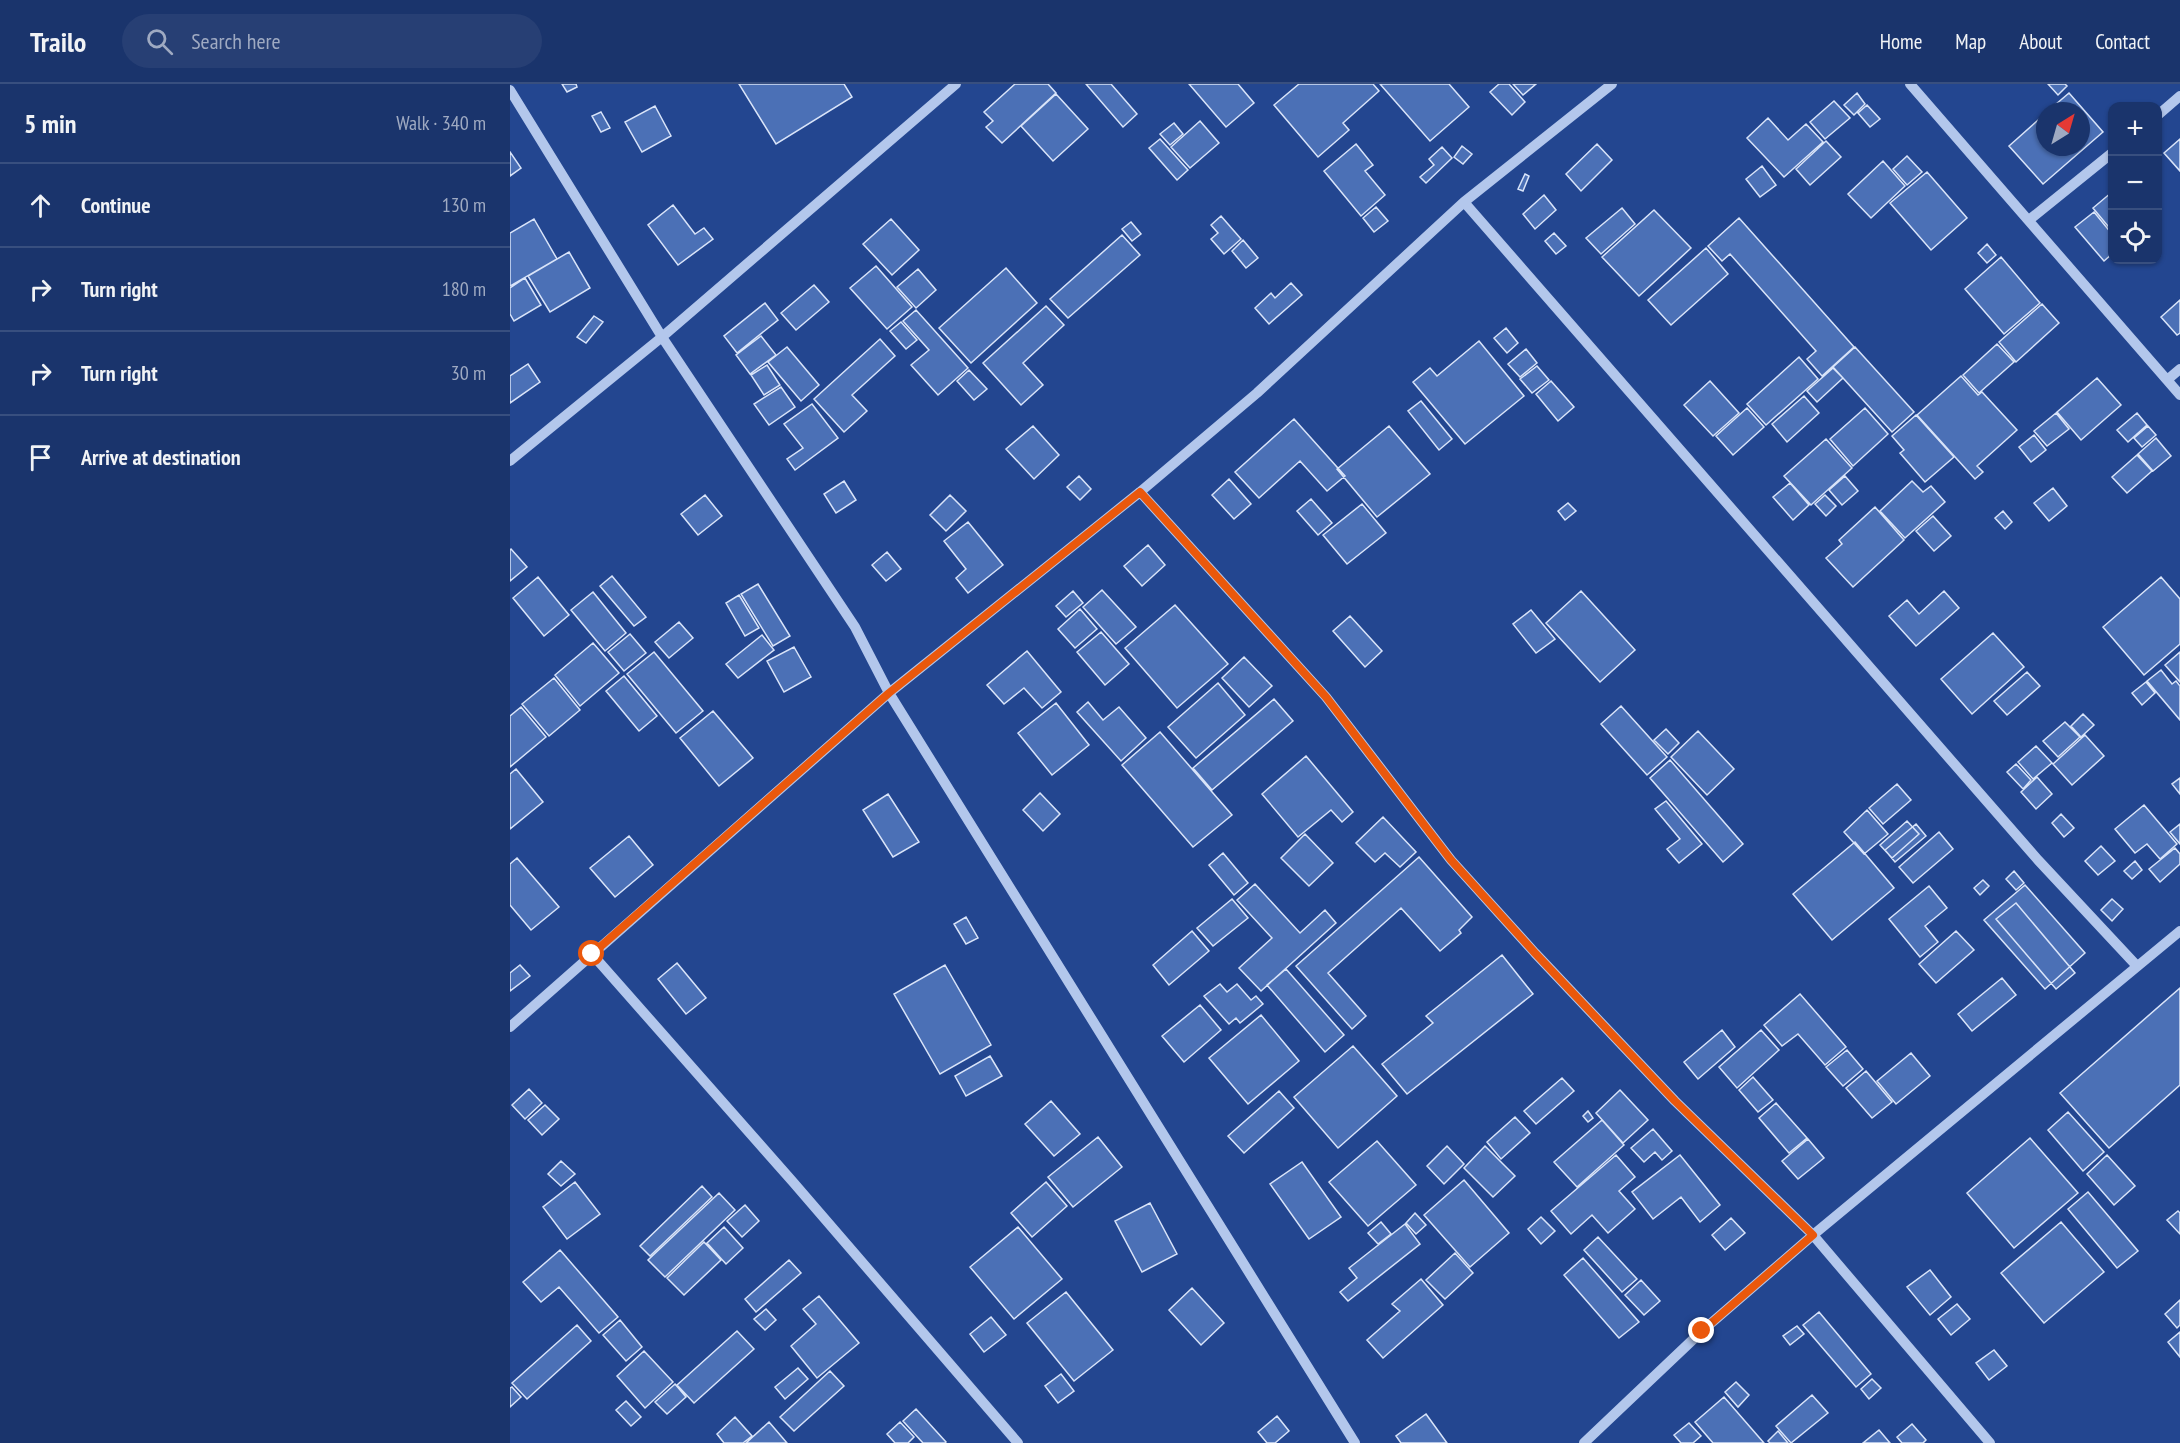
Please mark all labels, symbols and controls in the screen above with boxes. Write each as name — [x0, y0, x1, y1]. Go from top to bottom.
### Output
search box — [122, 14, 542, 68]
text: Trailo — [30, 23, 86, 60]
icon: search — [143, 25, 176, 58]
text: Search here — [191, 27, 281, 55]
text: Home — [1880, 28, 1922, 55]
text: Map — [1955, 28, 1986, 55]
text: About — [2019, 28, 2062, 55]
text: Contact — [2095, 28, 2150, 55]
north arrow — [2036, 102, 2090, 156]
map controls — [2108, 102, 2162, 264]
button: + — [2108, 102, 2162, 156]
text: 5 min — [24, 107, 77, 140]
text: Walk · 340 m — [396, 110, 486, 136]
button: − — [2108, 156, 2162, 210]
icon: ahead — [24, 189, 57, 222]
text: Continue — [81, 191, 151, 219]
text: 130 m — [442, 192, 486, 218]
button: locate — [2108, 210, 2162, 264]
icon: right — [24, 273, 57, 306]
text: Turn right — [81, 275, 158, 303]
text: 180 m — [442, 276, 486, 302]
icon: right — [24, 357, 57, 390]
text: Turn right — [81, 359, 158, 387]
text: 30 m — [451, 360, 486, 386]
icon: arrive — [24, 441, 57, 474]
text: Arrive at destination — [81, 443, 241, 471]
route start — [578, 940, 604, 966]
route end — [1688, 1317, 1714, 1343]

